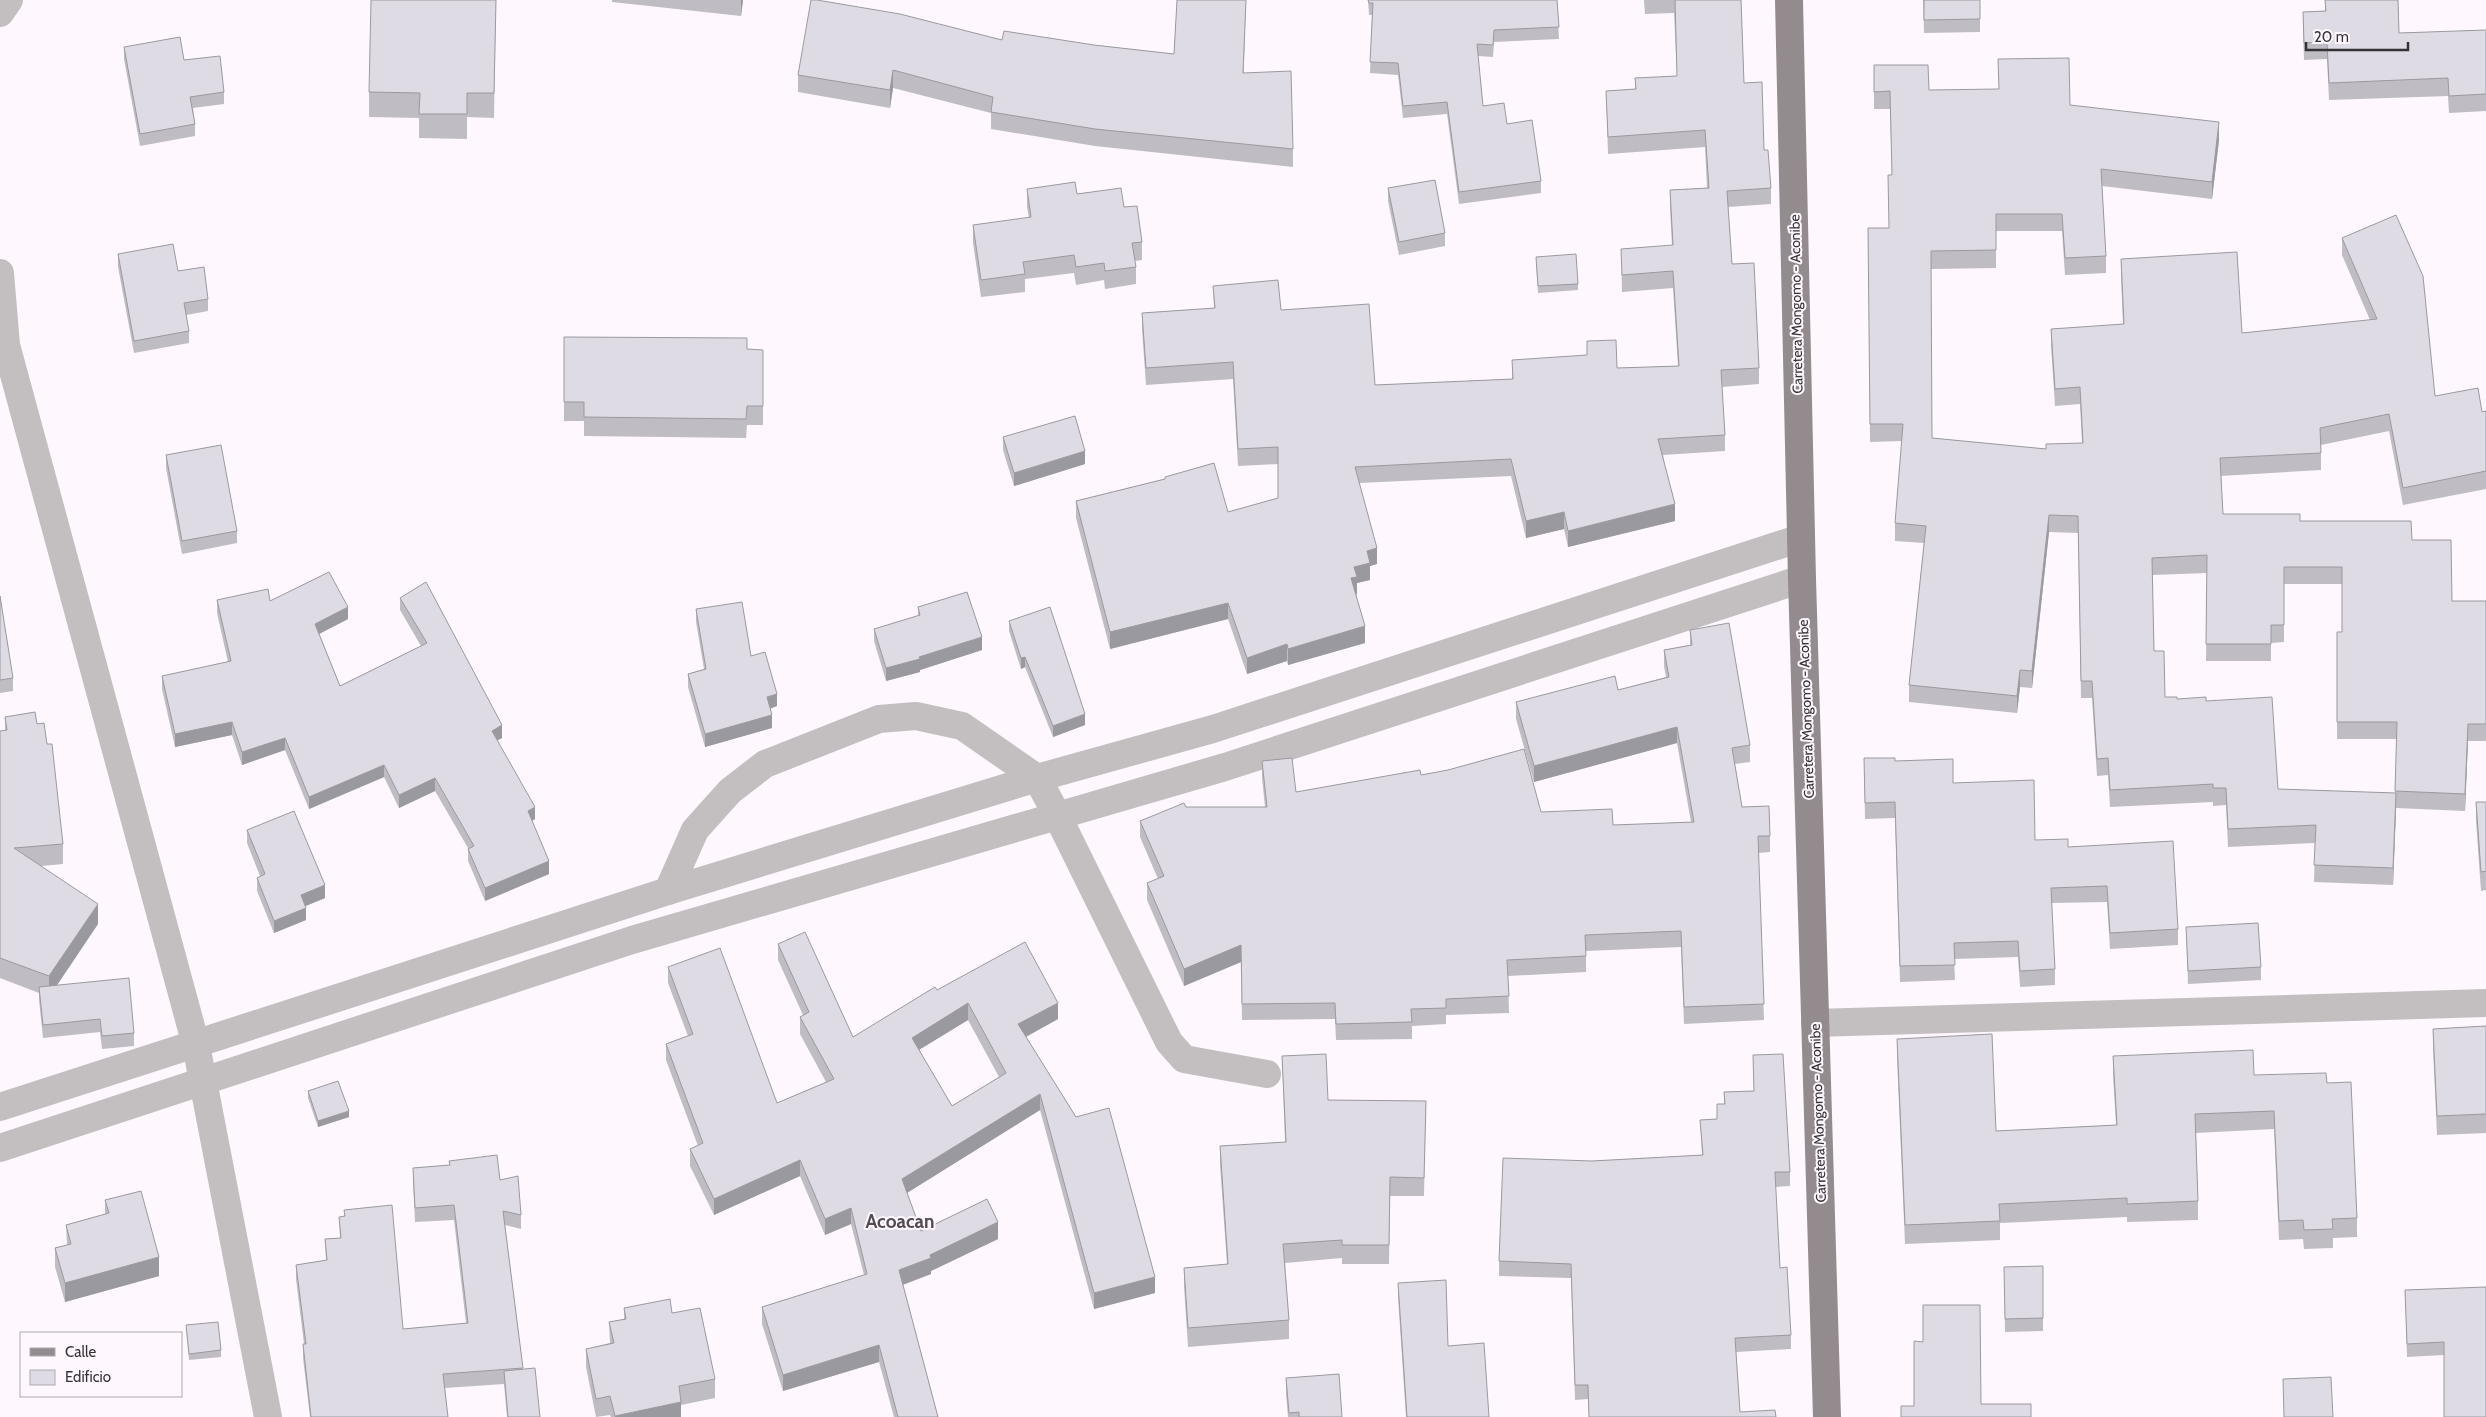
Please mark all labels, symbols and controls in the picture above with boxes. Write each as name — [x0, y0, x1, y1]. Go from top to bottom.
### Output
scale bar — [2306, 20, 2408, 52]
text: 20 m — [2314, 28, 2349, 46]
street label: Carretera Mongomo - Aconibe — [1785, 214, 1807, 394]
street label: Carretera Mongomo - Aconibe — [1794, 619, 1818, 799]
street label: Carretera Mongomo - Aconibe — [1806, 1023, 1830, 1203]
district label: Acoacan — [865, 1210, 935, 1233]
legend — [20, 1332, 182, 1397]
text: Calle — [65, 1343, 96, 1361]
text: Edificio — [65, 1368, 111, 1386]

